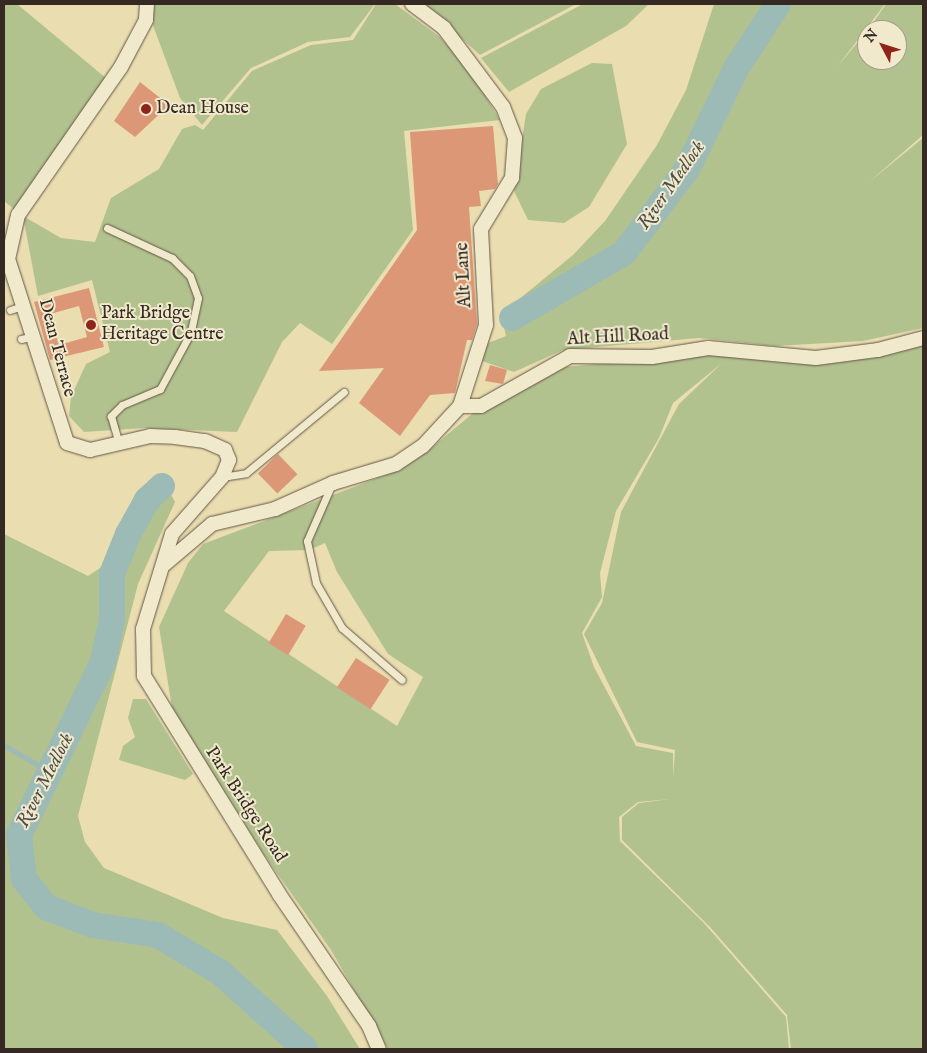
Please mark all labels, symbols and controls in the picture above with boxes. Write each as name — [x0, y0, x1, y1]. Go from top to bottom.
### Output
north arrow — [857, 20, 907, 70]
text: N — [860, 26, 882, 46]
place label: Dean House — [156, 98, 249, 120]
marker: Dean House — [140, 103, 152, 115]
water label: River Medlock — [633, 137, 711, 235]
street label: Alt Lane — [452, 242, 478, 308]
street label: Dean Terrace — [33, 297, 79, 399]
place label: Park Bridge Heritage Centre — [101, 304, 223, 346]
marker: Park Bridge Heritage Centre — [85, 319, 97, 331]
street label: Alt Hill Road — [567, 325, 669, 351]
water label: River Medlock — [13, 730, 79, 832]
street label: Park Bridge Road — [200, 743, 290, 867]

